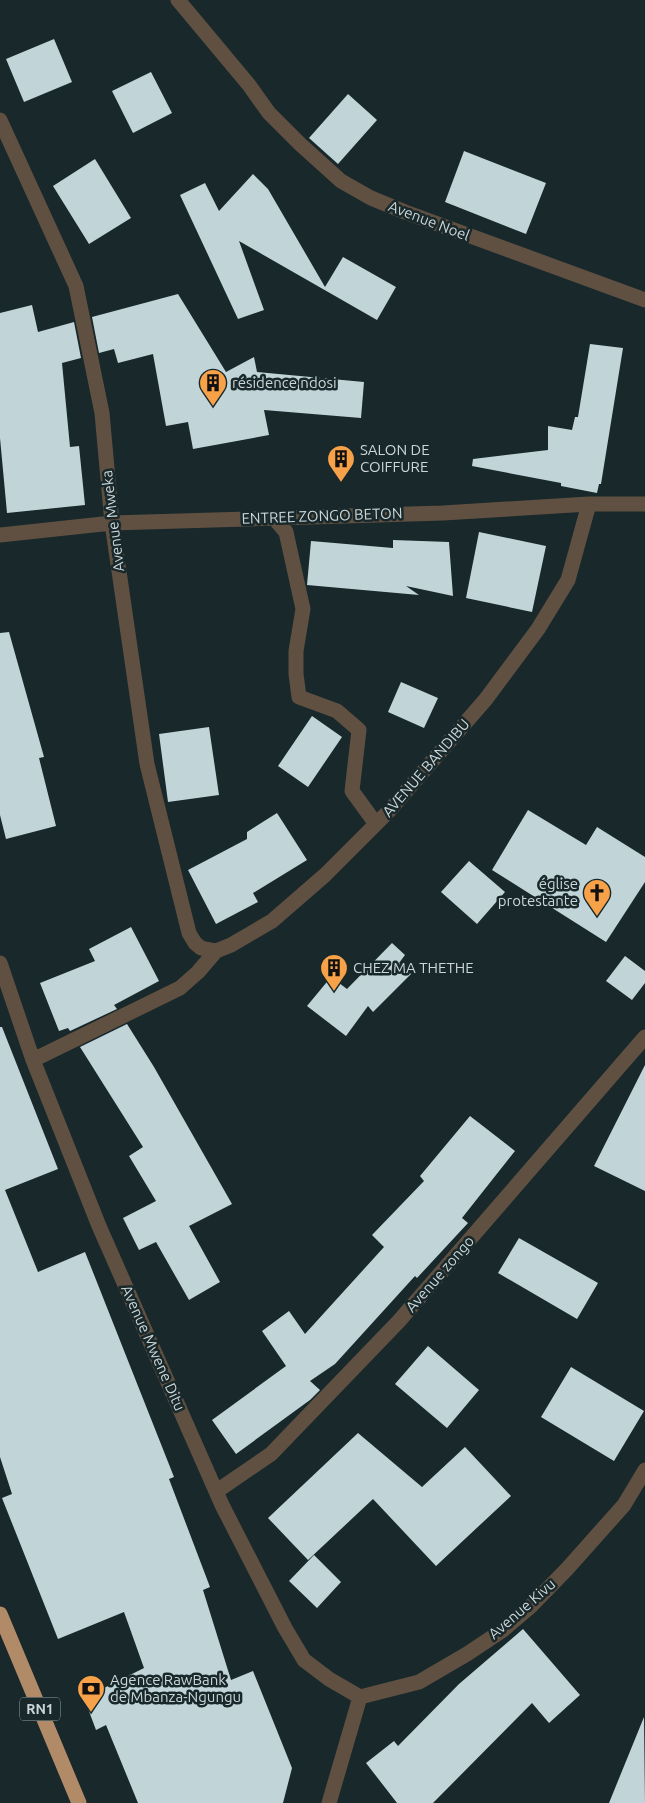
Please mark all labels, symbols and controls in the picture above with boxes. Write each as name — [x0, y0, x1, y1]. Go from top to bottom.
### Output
street label: Avenue Noel — [386, 197, 472, 244]
building icon: résidence ndosi — [198, 368, 228, 407]
place label: résidence ndosi — [232, 374, 337, 391]
place label: SALON DE COIFFURE — [360, 441, 430, 475]
building icon: SALON DE COIFFURE — [326, 444, 356, 483]
street label: Avenue Mweka — [98, 469, 127, 573]
street label: ENTREE ZONGO BETON — [241, 504, 403, 527]
street label: AVENUE BANDIBU — [379, 715, 473, 820]
place label: église protestante — [498, 875, 578, 909]
church icon: église protestante — [582, 878, 612, 917]
building icon: CHEZ MA THETHE — [319, 953, 349, 992]
place label: CHEZ MA THETHE — [353, 959, 474, 976]
street label: Avenue zongo — [402, 1232, 477, 1315]
street label: Avenue Mwene Ditu — [118, 1282, 189, 1413]
street label: Avenue Kivu — [485, 1575, 559, 1642]
place label: Agence RawBank de Mbanza-Ngungu — [110, 1671, 241, 1705]
bank icon: Agence RawBank de Mbanza-Ngungu — [76, 1674, 106, 1713]
road number: RN1 — [20, 1698, 60, 1720]

